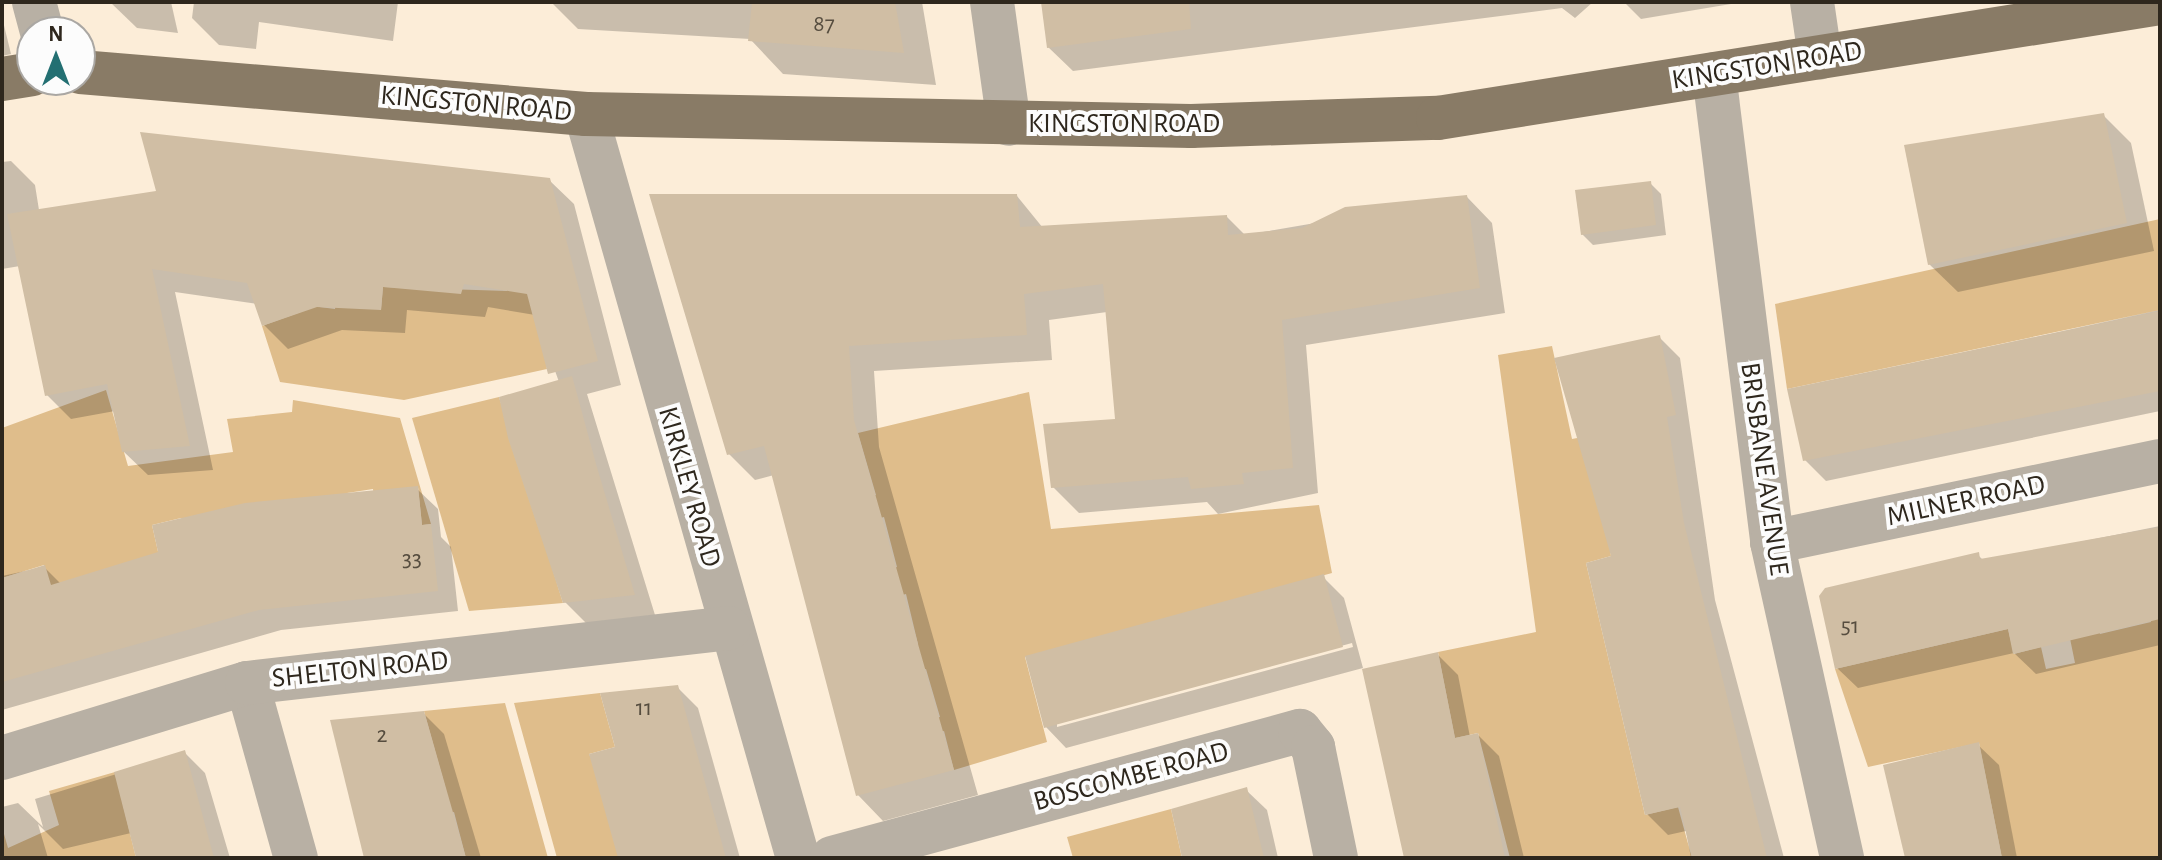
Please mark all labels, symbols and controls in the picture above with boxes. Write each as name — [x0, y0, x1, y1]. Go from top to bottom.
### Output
house number: 87 — [813, 11, 835, 39]
north arrow — [16, 16, 96, 96]
text: N — [48, 23, 64, 45]
street label: KINGSTON ROAD — [1670, 34, 1864, 98]
street label: KINGSTON ROAD — [379, 79, 573, 129]
street label: KINGSTON ROAD — [1028, 107, 1220, 141]
street label: BRISBANE AVENUE — [1732, 360, 1796, 578]
street label: KIRKLEY ROAD — [650, 403, 728, 571]
street label: MILNER ROAD — [1884, 468, 2048, 534]
house number: 33 — [402, 546, 422, 574]
house number: 51 — [1841, 613, 1859, 641]
street label: SHELTON ROAD — [270, 644, 450, 696]
house number: 11 — [636, 695, 652, 723]
house number: 2 — [377, 722, 387, 750]
street label: BOSCOMBE ROAD — [1030, 735, 1232, 819]

